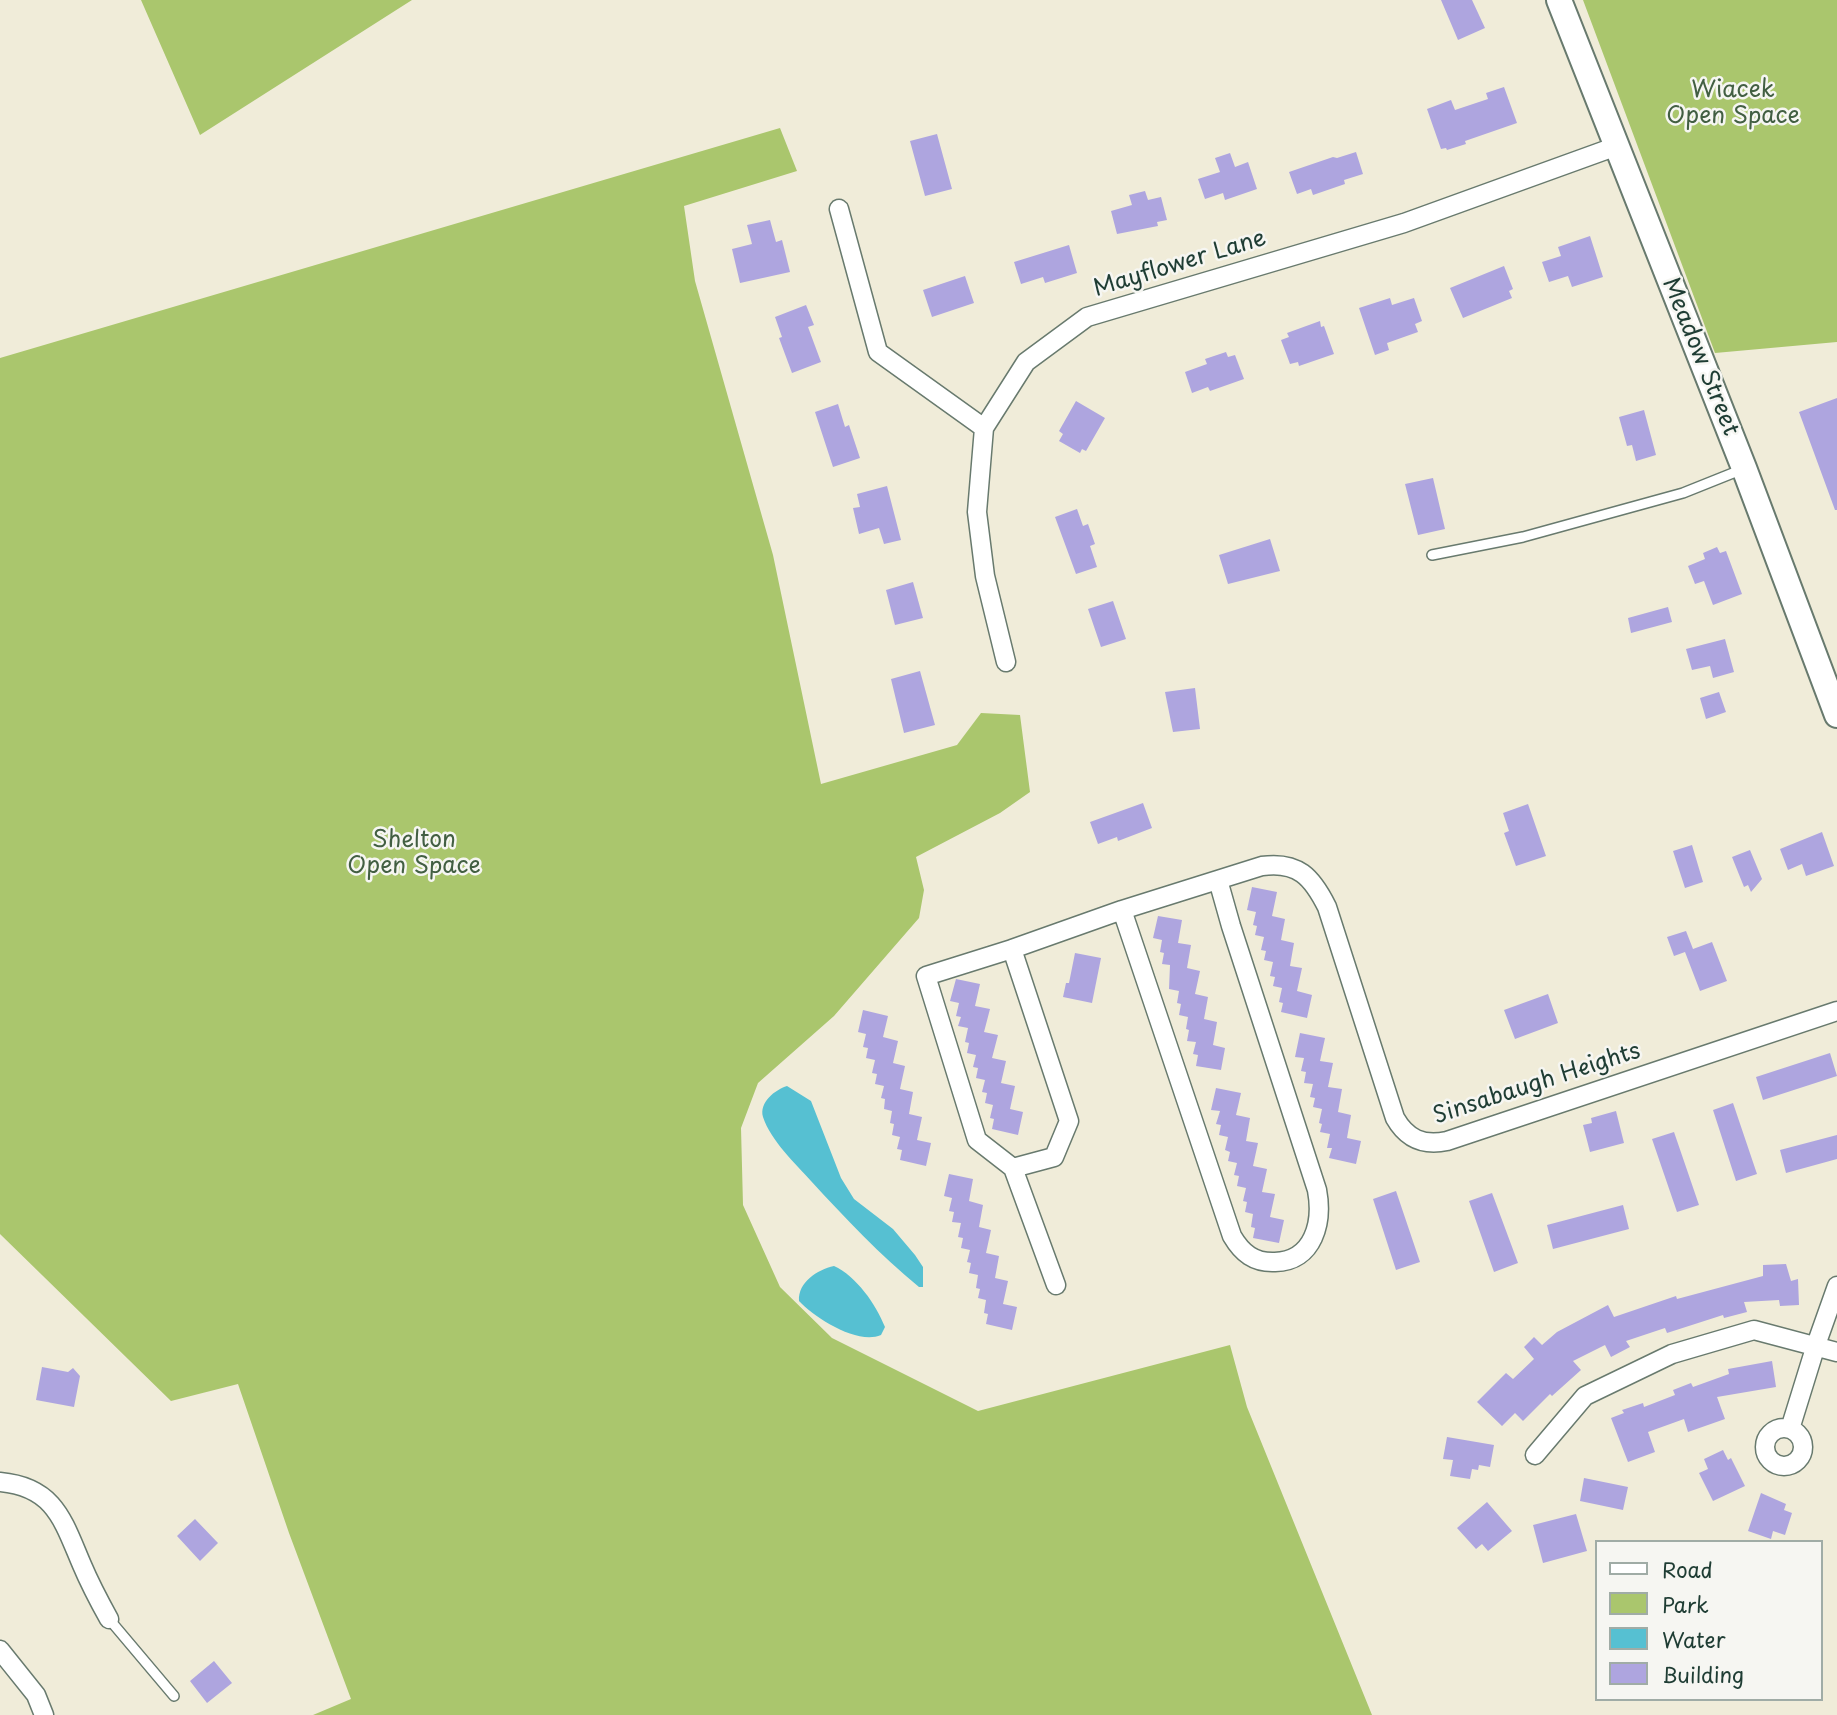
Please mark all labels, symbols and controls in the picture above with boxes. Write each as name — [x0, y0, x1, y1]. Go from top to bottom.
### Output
park label: Wiacek Open Space — [1666, 77, 1800, 131]
street label: Mayflower Lane — [1090, 225, 1270, 303]
street label: Meadow Street — [1656, 274, 1744, 440]
park label: Shelton Open Space — [347, 827, 481, 881]
street label: Sinsabaugh Heights — [1430, 1037, 1644, 1131]
legend — [1596, 1540, 1823, 1701]
text: Road — [1662, 1553, 1713, 1585]
text: Park — [1662, 1588, 1709, 1620]
text: Water — [1662, 1623, 1725, 1655]
text: Building — [1662, 1658, 1744, 1690]

